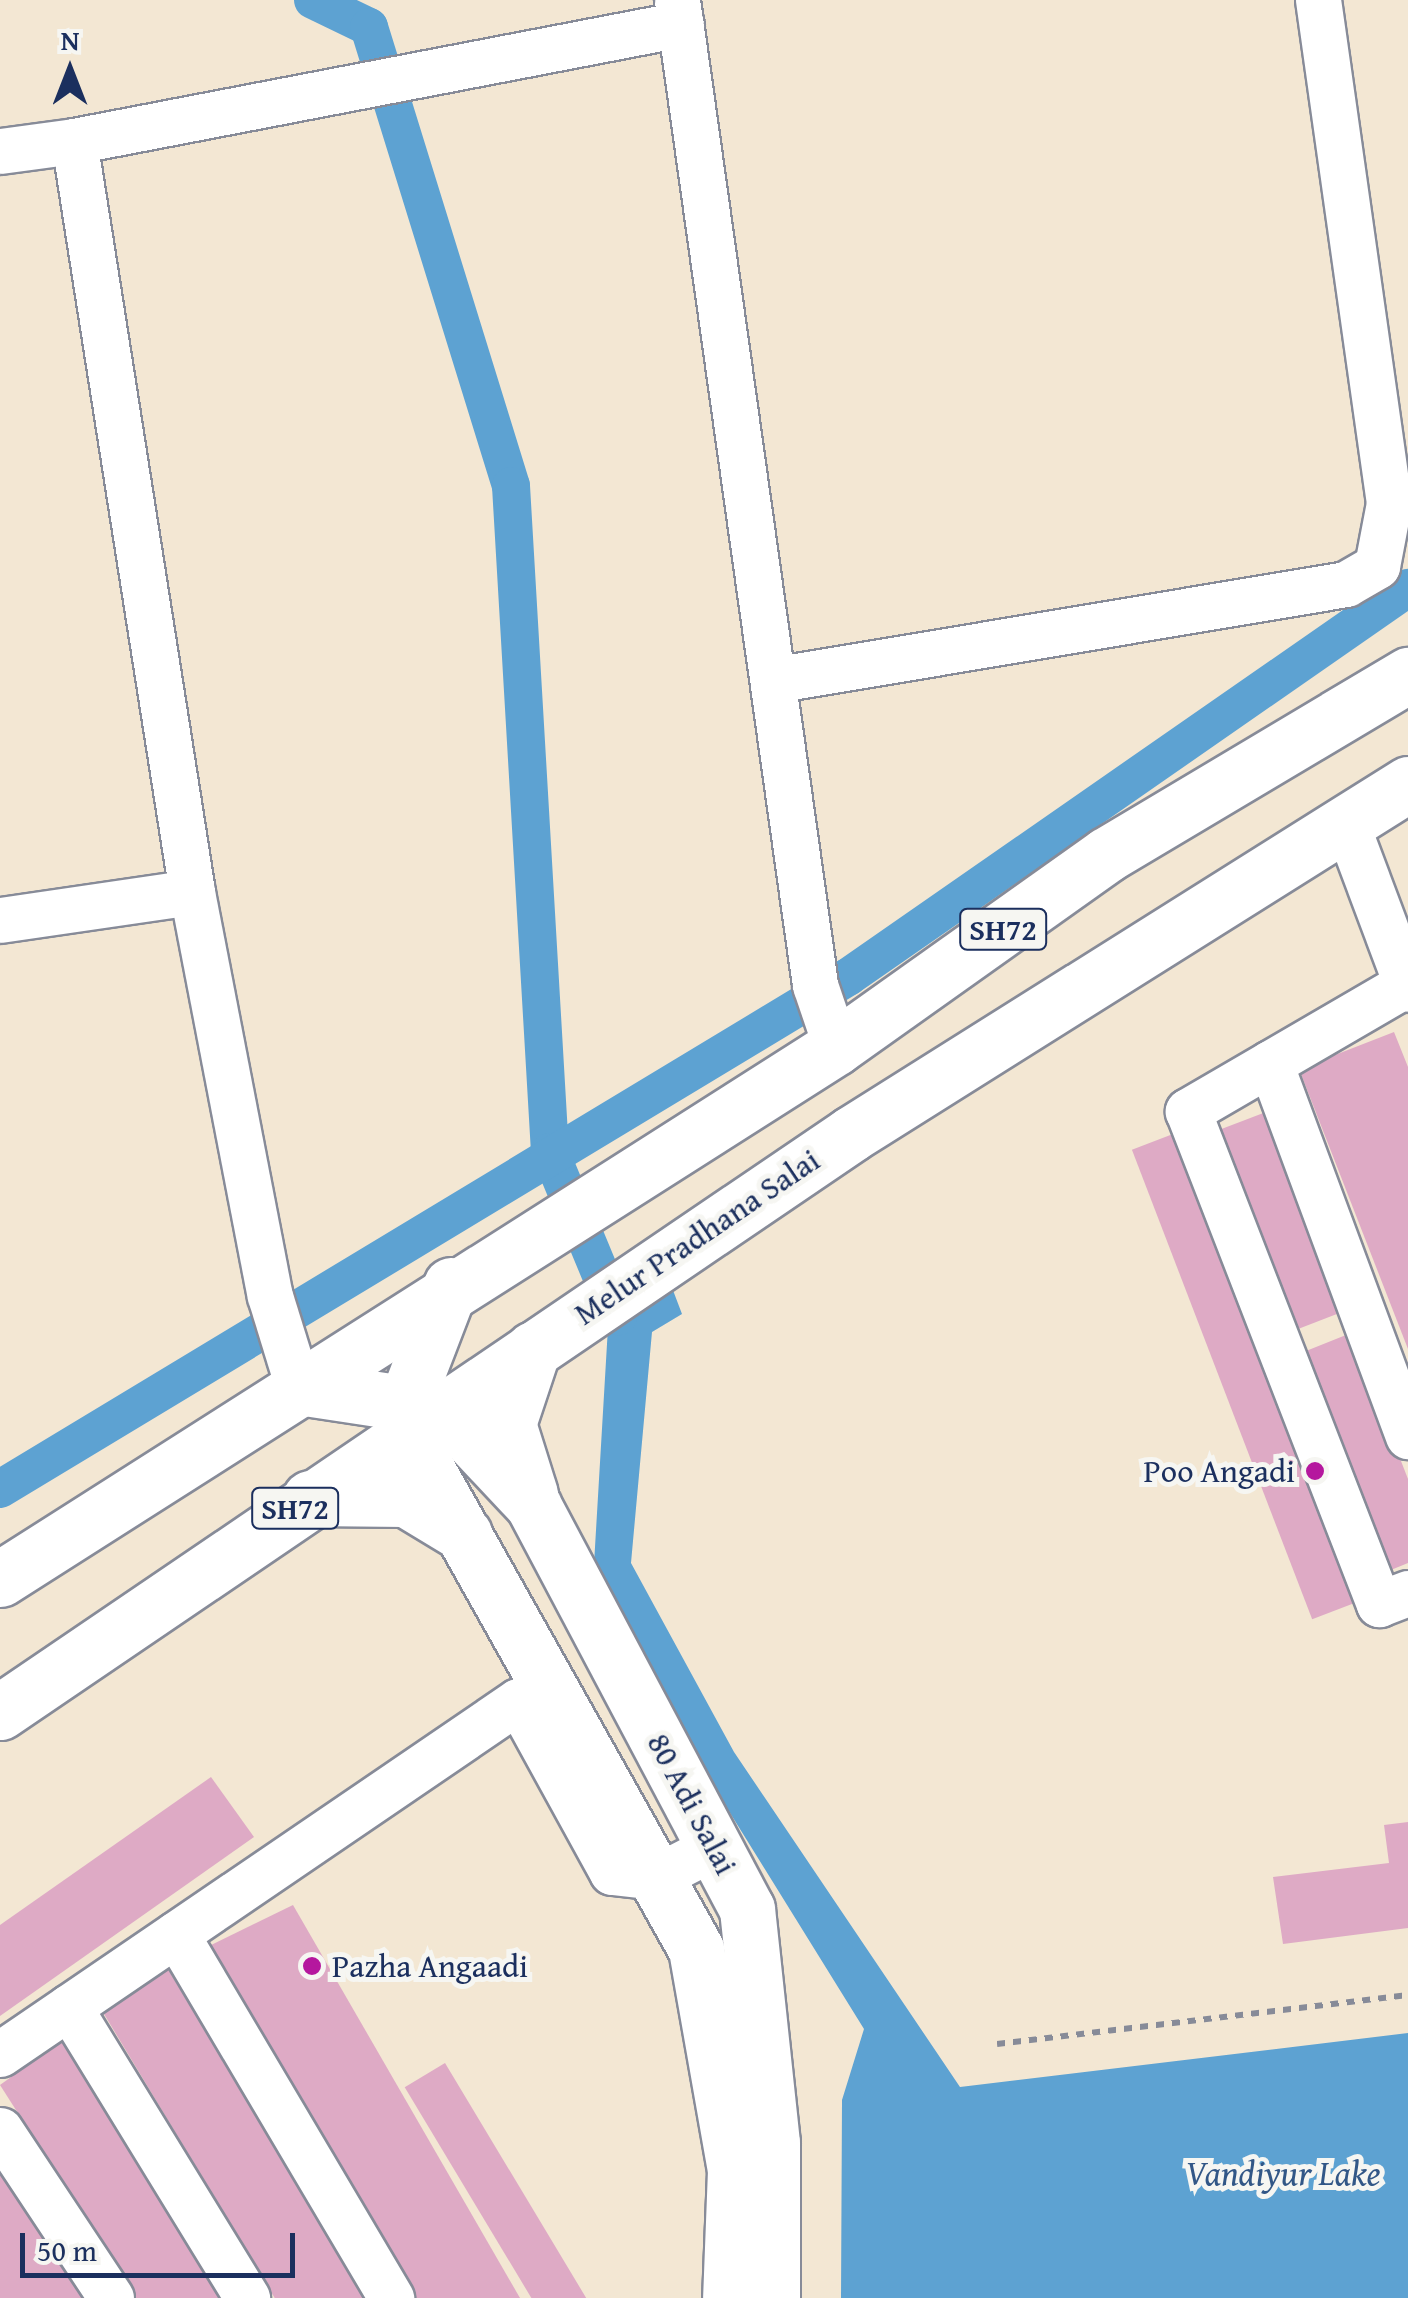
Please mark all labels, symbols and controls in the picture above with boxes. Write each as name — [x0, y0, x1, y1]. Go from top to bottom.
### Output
text: N — [61, 19, 79, 60]
north arrow — [20, 20, 120, 120]
road number: SH72 — [958, 904, 1048, 954]
street label: Melur Pradhana Salai — [567, 1141, 827, 1333]
place label: Poo Angadi — [1144, 1452, 1295, 1490]
marker: Poo Angadi — [1304, 1460, 1326, 1482]
road number: SH72 — [250, 1483, 340, 1533]
street label: 80 Adi Salai — [639, 1727, 745, 1881]
place label: Pazha Angaadi — [332, 1947, 528, 1985]
marker: Pazha Angaadi — [301, 1955, 323, 1977]
water label: Vandiyur Lake — [1185, 2152, 1381, 2194]
scale bar — [25, 2213, 300, 2275]
text: 50 m — [37, 2228, 97, 2272]

